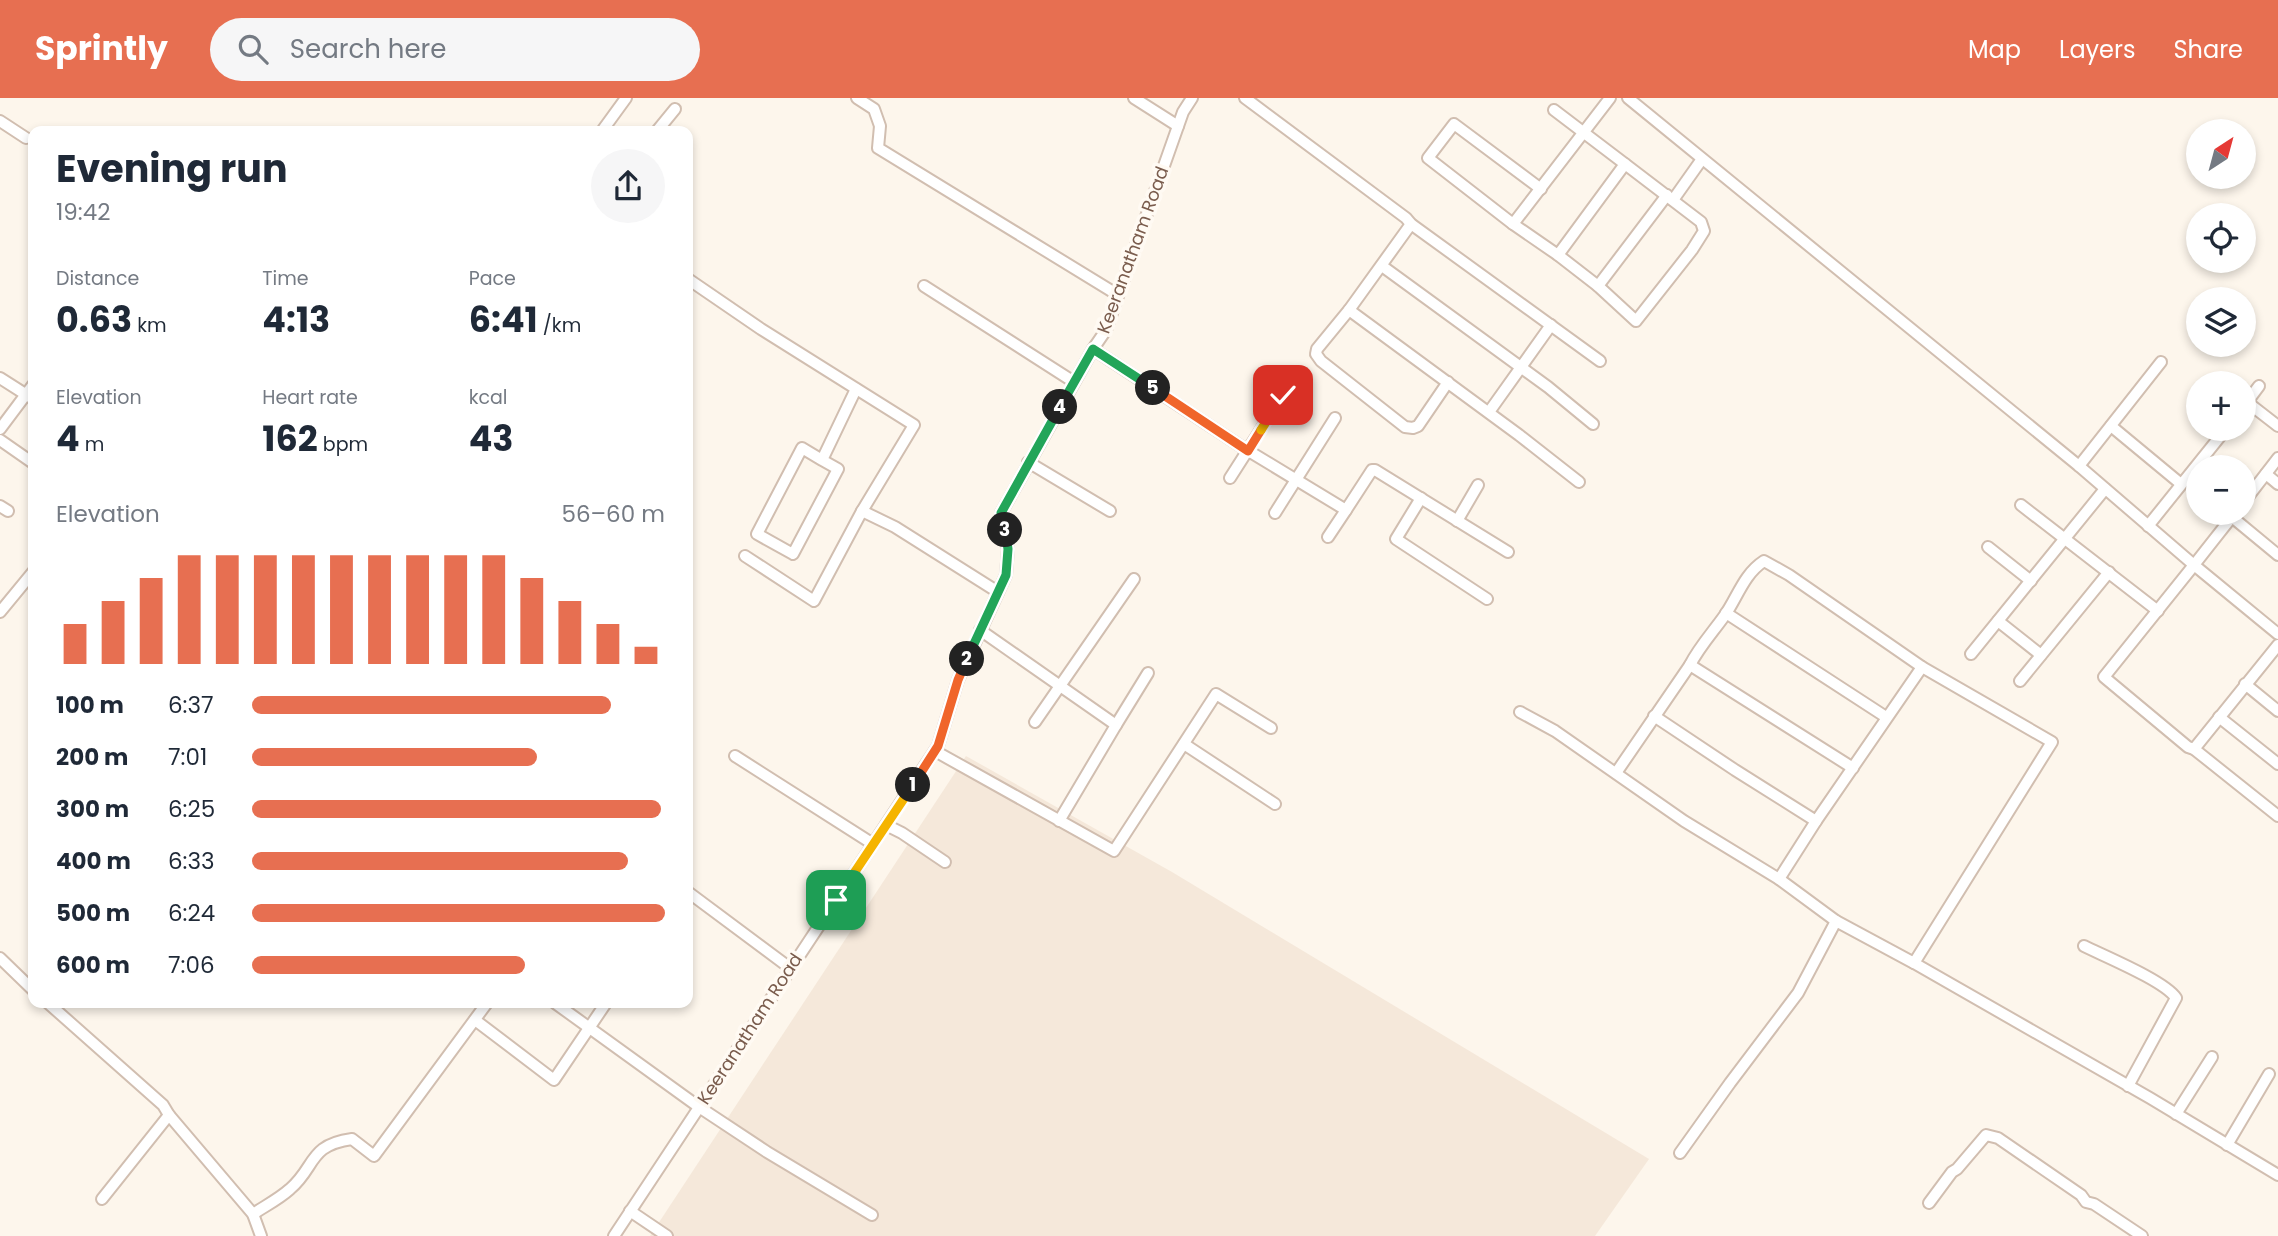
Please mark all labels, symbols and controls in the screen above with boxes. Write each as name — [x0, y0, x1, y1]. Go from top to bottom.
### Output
search box — [210, 18, 700, 81]
text: Sprintly — [35, 25, 168, 72]
icon: search — [234, 30, 272, 68]
text: Search here — [290, 31, 446, 67]
text: Map — [1968, 33, 2021, 66]
text: Layers — [2059, 33, 2135, 66]
text: Share — [2173, 33, 2243, 66]
north arrow — [2186, 119, 2256, 189]
map controls — [2186, 119, 2256, 525]
text: Evening run — [56, 142, 288, 195]
button: share — [591, 149, 665, 223]
street label: Keeranatham Road — [1091, 163, 1174, 337]
text: 19:42 — [56, 196, 110, 228]
button: locate — [2186, 203, 2256, 273]
text: Distance — [56, 265, 139, 292]
text: Time — [262, 265, 309, 292]
text: Pace — [469, 265, 516, 292]
button: layers — [2186, 287, 2256, 357]
text: 0.63 — [56, 295, 132, 344]
text: 4:13 — [262, 295, 330, 344]
text: 6:41 — [469, 295, 538, 344]
text: km — [132, 312, 167, 339]
text: /km — [538, 312, 581, 339]
pin — [1253, 365, 1313, 425]
pin: 5 — [1136, 370, 1170, 406]
button: + — [2186, 371, 2256, 441]
text: 5 — [1146, 374, 1159, 401]
icon: check — [1264, 376, 1302, 414]
text: Elevation — [56, 384, 142, 411]
text: Heart rate — [262, 384, 358, 411]
text: kcal — [469, 384, 508, 411]
pin: 4 — [1042, 390, 1078, 424]
text: 4 — [1053, 393, 1066, 420]
text: 4 — [56, 414, 80, 463]
text: 162 — [262, 414, 318, 463]
text: 43 — [469, 414, 514, 463]
text: m — [80, 431, 104, 458]
text: bpm — [318, 431, 368, 458]
button: − — [2186, 455, 2256, 525]
text: Elevation — [56, 498, 160, 530]
text: 56–60 m — [562, 498, 665, 530]
pin: 3 — [988, 512, 1023, 548]
text: 3 — [999, 516, 1010, 543]
pin: 2 — [950, 642, 984, 676]
text: 2 — [961, 645, 972, 672]
text: 100 m — [56, 689, 124, 721]
text: 6:37 — [168, 689, 214, 721]
text: 200 m — [56, 741, 128, 773]
text: 7:01 — [168, 741, 207, 773]
pin: 1 — [895, 768, 930, 802]
text: 1 — [909, 771, 916, 798]
text: 300 m — [56, 793, 129, 825]
text: 6:25 — [168, 793, 215, 825]
text: 400 m — [56, 845, 131, 877]
text: 6:33 — [168, 845, 215, 877]
pin — [806, 870, 866, 930]
icon: arrive — [817, 881, 855, 919]
text: 500 m — [56, 897, 130, 929]
text: 6:24 — [168, 897, 215, 929]
street label: Keeranatham Road — [691, 948, 808, 1109]
text: 600 m — [56, 949, 130, 981]
text: 7:06 — [168, 949, 215, 981]

